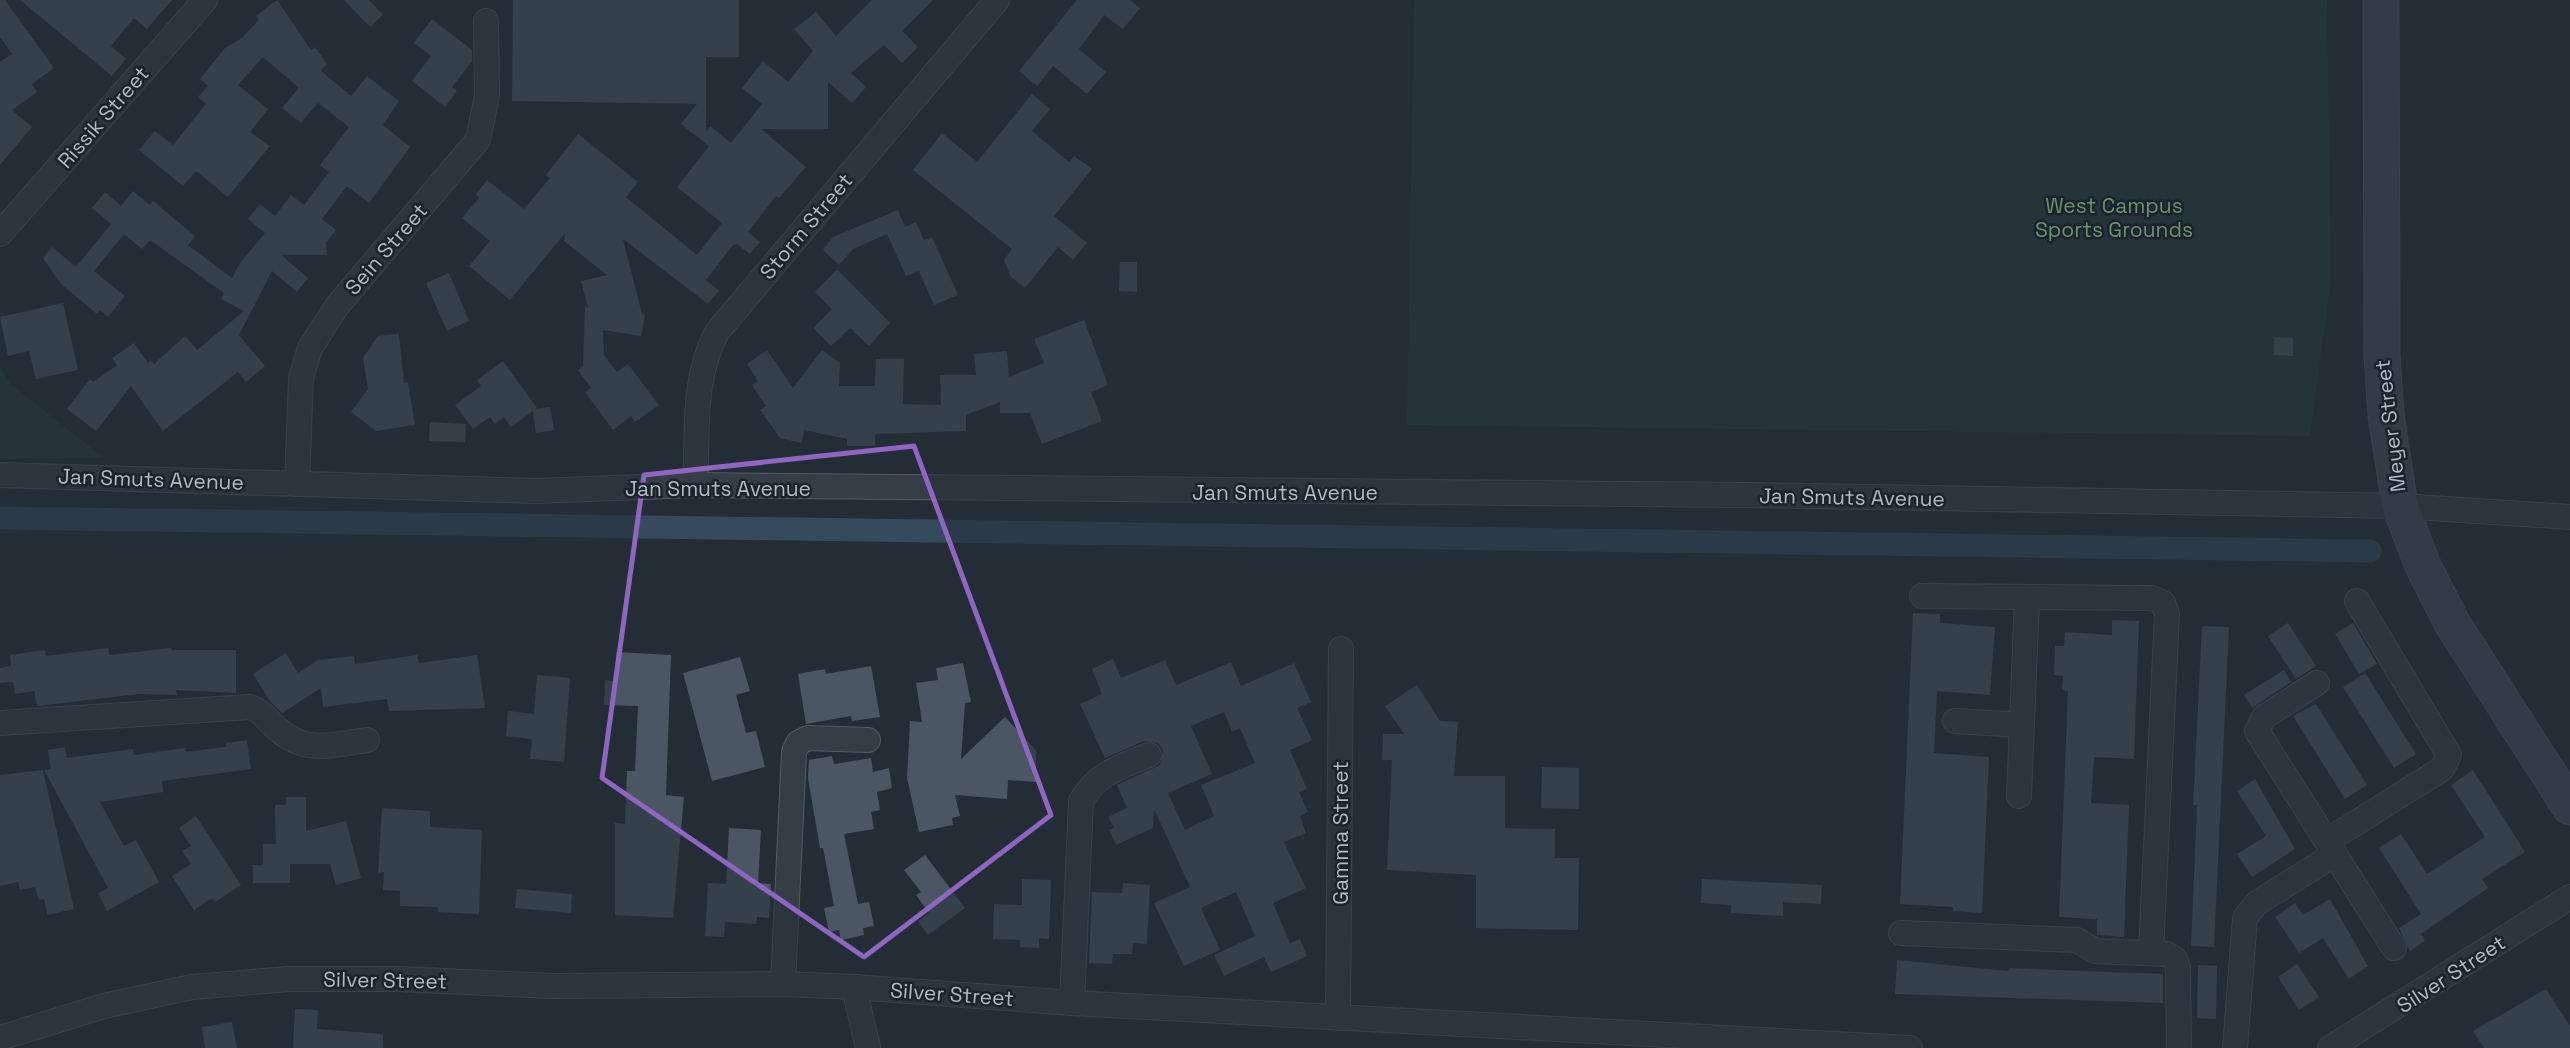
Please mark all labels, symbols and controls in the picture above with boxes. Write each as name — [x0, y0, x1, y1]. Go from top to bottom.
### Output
street label: Rissik Street — [51, 60, 155, 174]
street label: Storm Street — [754, 167, 858, 285]
park label: West Campus Sports Grounds — [2035, 192, 2193, 243]
street label: Sein Street — [339, 198, 433, 300]
street label: Meyer Street — [2368, 358, 2412, 494]
street label: Jan Smuts Avenue — [58, 462, 244, 496]
street label: Jan Smuts Avenue — [625, 475, 811, 502]
street label: Jan Smuts Avenue — [1192, 479, 1378, 506]
street label: Jan Smuts Avenue — [1759, 482, 1945, 512]
street label: Gamma Street — [1327, 761, 1354, 905]
street label: Silver Street — [2392, 929, 2510, 1019]
street label: Silver Street — [323, 965, 447, 995]
street label: Silver Street — [889, 976, 1015, 1012]

